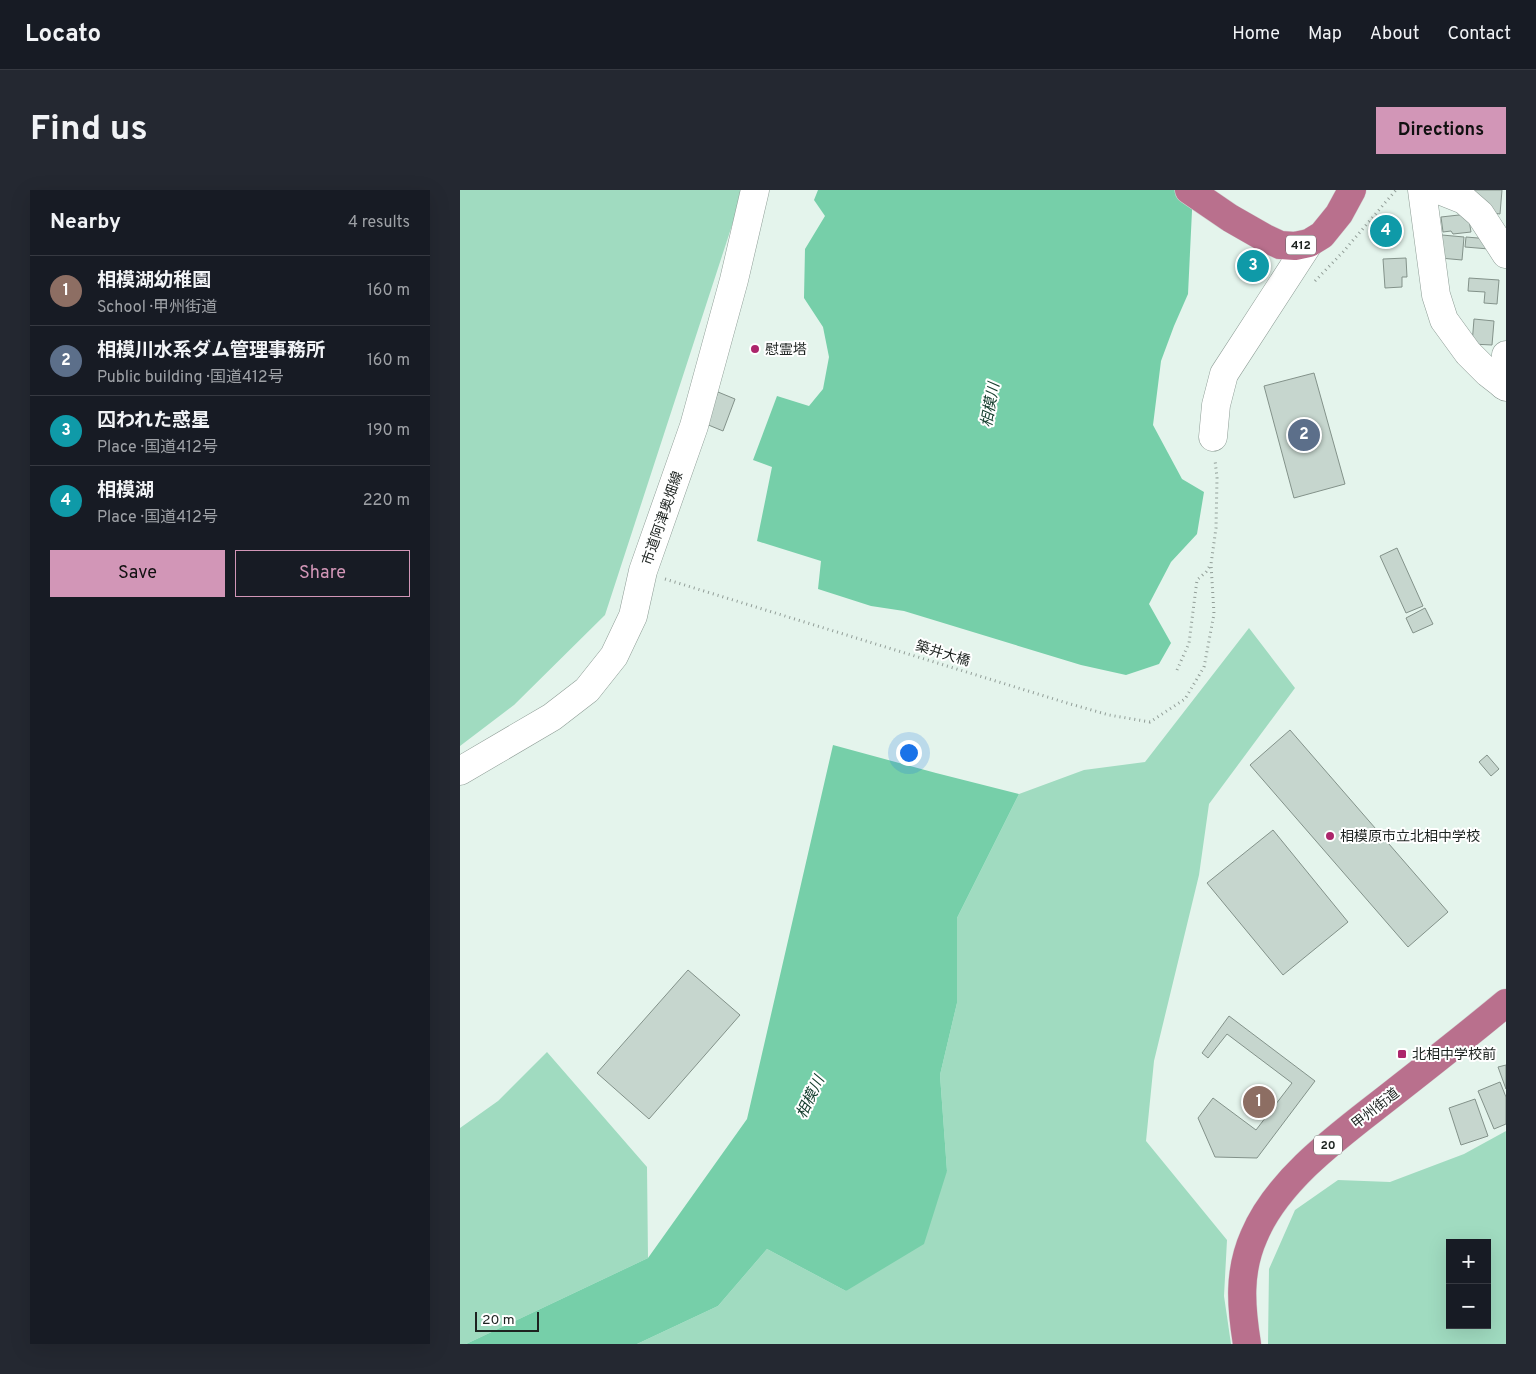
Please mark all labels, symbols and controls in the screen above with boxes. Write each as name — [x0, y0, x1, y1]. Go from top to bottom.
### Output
text: Locato — [25, 20, 101, 50]
text: Home — [1232, 23, 1280, 46]
text: Map — [1308, 23, 1342, 46]
text: About — [1370, 23, 1419, 46]
text: Contact — [1447, 23, 1511, 46]
button: Directions — [1376, 107, 1506, 154]
text: Find us — [30, 108, 148, 152]
text: Nearby — [50, 209, 121, 236]
pin: 4 — [1370, 212, 1402, 250]
text: 4 results — [348, 213, 410, 233]
road number: 412 — [1286, 236, 1316, 254]
pin: 3 — [1237, 247, 1269, 285]
text: 相模湖幼稚園 — [97, 269, 211, 293]
text: 1 — [63, 281, 69, 301]
text: 160 m — [367, 281, 410, 301]
text: School · 甲州街道 — [97, 298, 217, 318]
text: 相模川水系ダム管理事務所 — [97, 339, 325, 363]
place label: 慰霊塔 — [765, 342, 807, 359]
marker: 慰霊塔 — [749, 343, 761, 355]
text: 2 — [61, 351, 71, 371]
text: 160 m — [367, 351, 410, 371]
text: Public building · 国道412号 — [97, 368, 284, 388]
water label: 相模川 — [978, 379, 1005, 429]
text: 囚われた惑星 — [97, 409, 210, 433]
pin: 2 — [1288, 416, 1320, 454]
text: 3 — [61, 421, 71, 441]
text: 190 m — [367, 421, 410, 441]
text: Place · 国道412号 — [97, 438, 218, 458]
street label: 市道阿津奥畑線 — [639, 469, 687, 568]
text: 相模湖 — [97, 479, 154, 503]
text: 4 — [61, 491, 71, 511]
text: 220 m — [363, 491, 410, 511]
text: Place · 国道412号 — [97, 508, 218, 528]
button: Save — [50, 550, 225, 597]
button: Share — [235, 550, 410, 597]
street label: 築井大橋 — [913, 637, 972, 671]
your location — [896, 740, 922, 766]
place label: 相模原市立北相中学校 — [1340, 828, 1480, 846]
marker: 相模原市立北相中学校 — [1324, 830, 1336, 842]
place label: 北相中学校前 — [1412, 1046, 1496, 1064]
marker: 北相中学校前 — [1396, 1048, 1408, 1060]
water label: 相模川 — [793, 1071, 831, 1122]
pin: 1 — [1243, 1083, 1275, 1121]
street label: 甲州街道 — [1348, 1084, 1403, 1133]
road number: 20 — [1314, 1136, 1342, 1154]
map controls — [1446, 1239, 1491, 1329]
button: + — [1446, 1239, 1491, 1284]
button: − — [1446, 1284, 1491, 1329]
scale bar — [475, 1309, 539, 1332]
text: 20 m — [482, 1312, 515, 1329]

